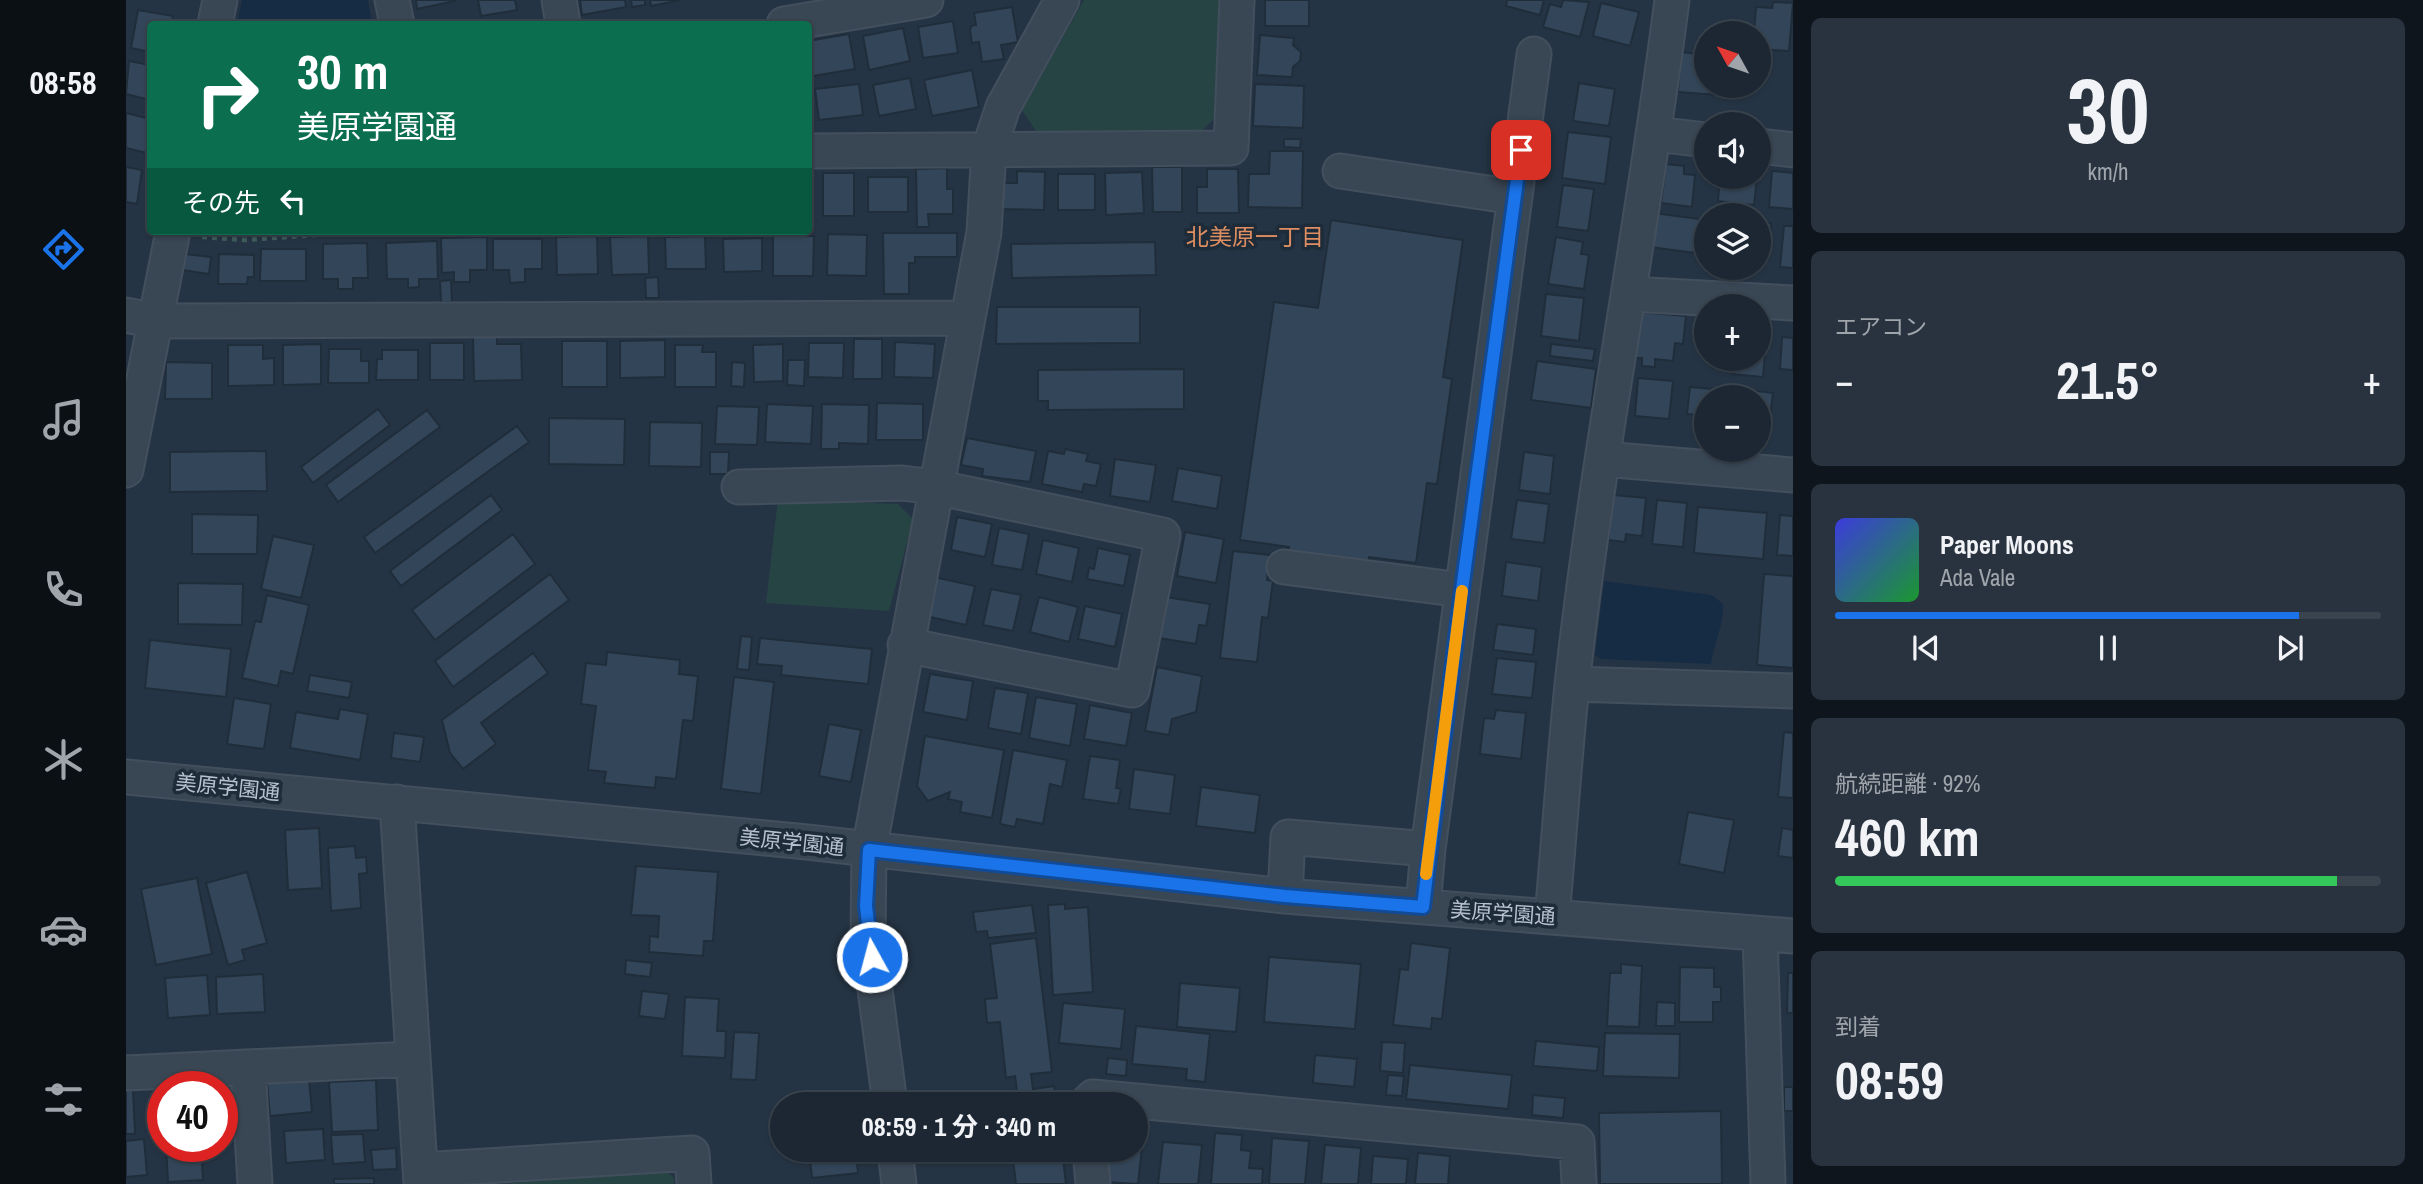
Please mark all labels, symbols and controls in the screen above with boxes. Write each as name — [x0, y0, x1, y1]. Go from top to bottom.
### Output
north arrow — [1694, 21, 1771, 98]
map controls — [1694, 21, 1771, 462]
text: 30 m — [297, 38, 389, 104]
icon: right — [182, 49, 273, 140]
text: 30 — [2067, 49, 2150, 171]
text: 08:58 — [29, 61, 97, 104]
text: 美原学園通 — [297, 105, 457, 148]
button: sound — [1694, 112, 1771, 189]
pin — [1491, 120, 1551, 180]
icon: arrive — [1502, 131, 1540, 169]
text: km/h — [2088, 156, 2128, 187]
icon: left — [274, 182, 312, 220]
text: その先 — [182, 185, 260, 220]
button: layers — [1694, 203, 1771, 280]
district label: 北美原一丁目 — [1186, 221, 1324, 252]
icon: directions — [39, 225, 88, 274]
button: + — [1694, 294, 1771, 371]
text: エアコン — [1835, 311, 1927, 342]
text: 21.5° — [2056, 345, 2160, 415]
text: − — [1835, 355, 1853, 406]
text: + — [2363, 355, 2381, 406]
button: − — [1694, 385, 1771, 462]
icon: music — [39, 395, 88, 444]
text: Paper Moons — [1940, 527, 2074, 562]
text: Ada Vale — [1940, 562, 2015, 593]
icon: phone — [39, 565, 88, 614]
icon: previous — [1907, 629, 1945, 667]
icon: pause — [2089, 629, 2127, 667]
icon: next — [2271, 629, 2309, 667]
icon: climate — [39, 735, 88, 784]
street label: 美原学園通 — [174, 767, 282, 807]
text: 航続距離 · 92% — [1835, 768, 1980, 799]
text: 460 km — [1835, 802, 1980, 872]
street label: 美原学園通 — [738, 822, 846, 862]
street label: 美原学園通 — [1450, 895, 1556, 931]
icon: car — [39, 905, 88, 954]
position arrow — [835, 920, 909, 994]
text: 到着 — [1835, 1011, 1881, 1042]
text: 08:59 — [1835, 1045, 1944, 1115]
speed limit sign: 40 — [147, 1071, 238, 1162]
icon: filters — [39, 1075, 88, 1124]
text: 08:59 · 1 分 · 340 m — [862, 1109, 1056, 1144]

